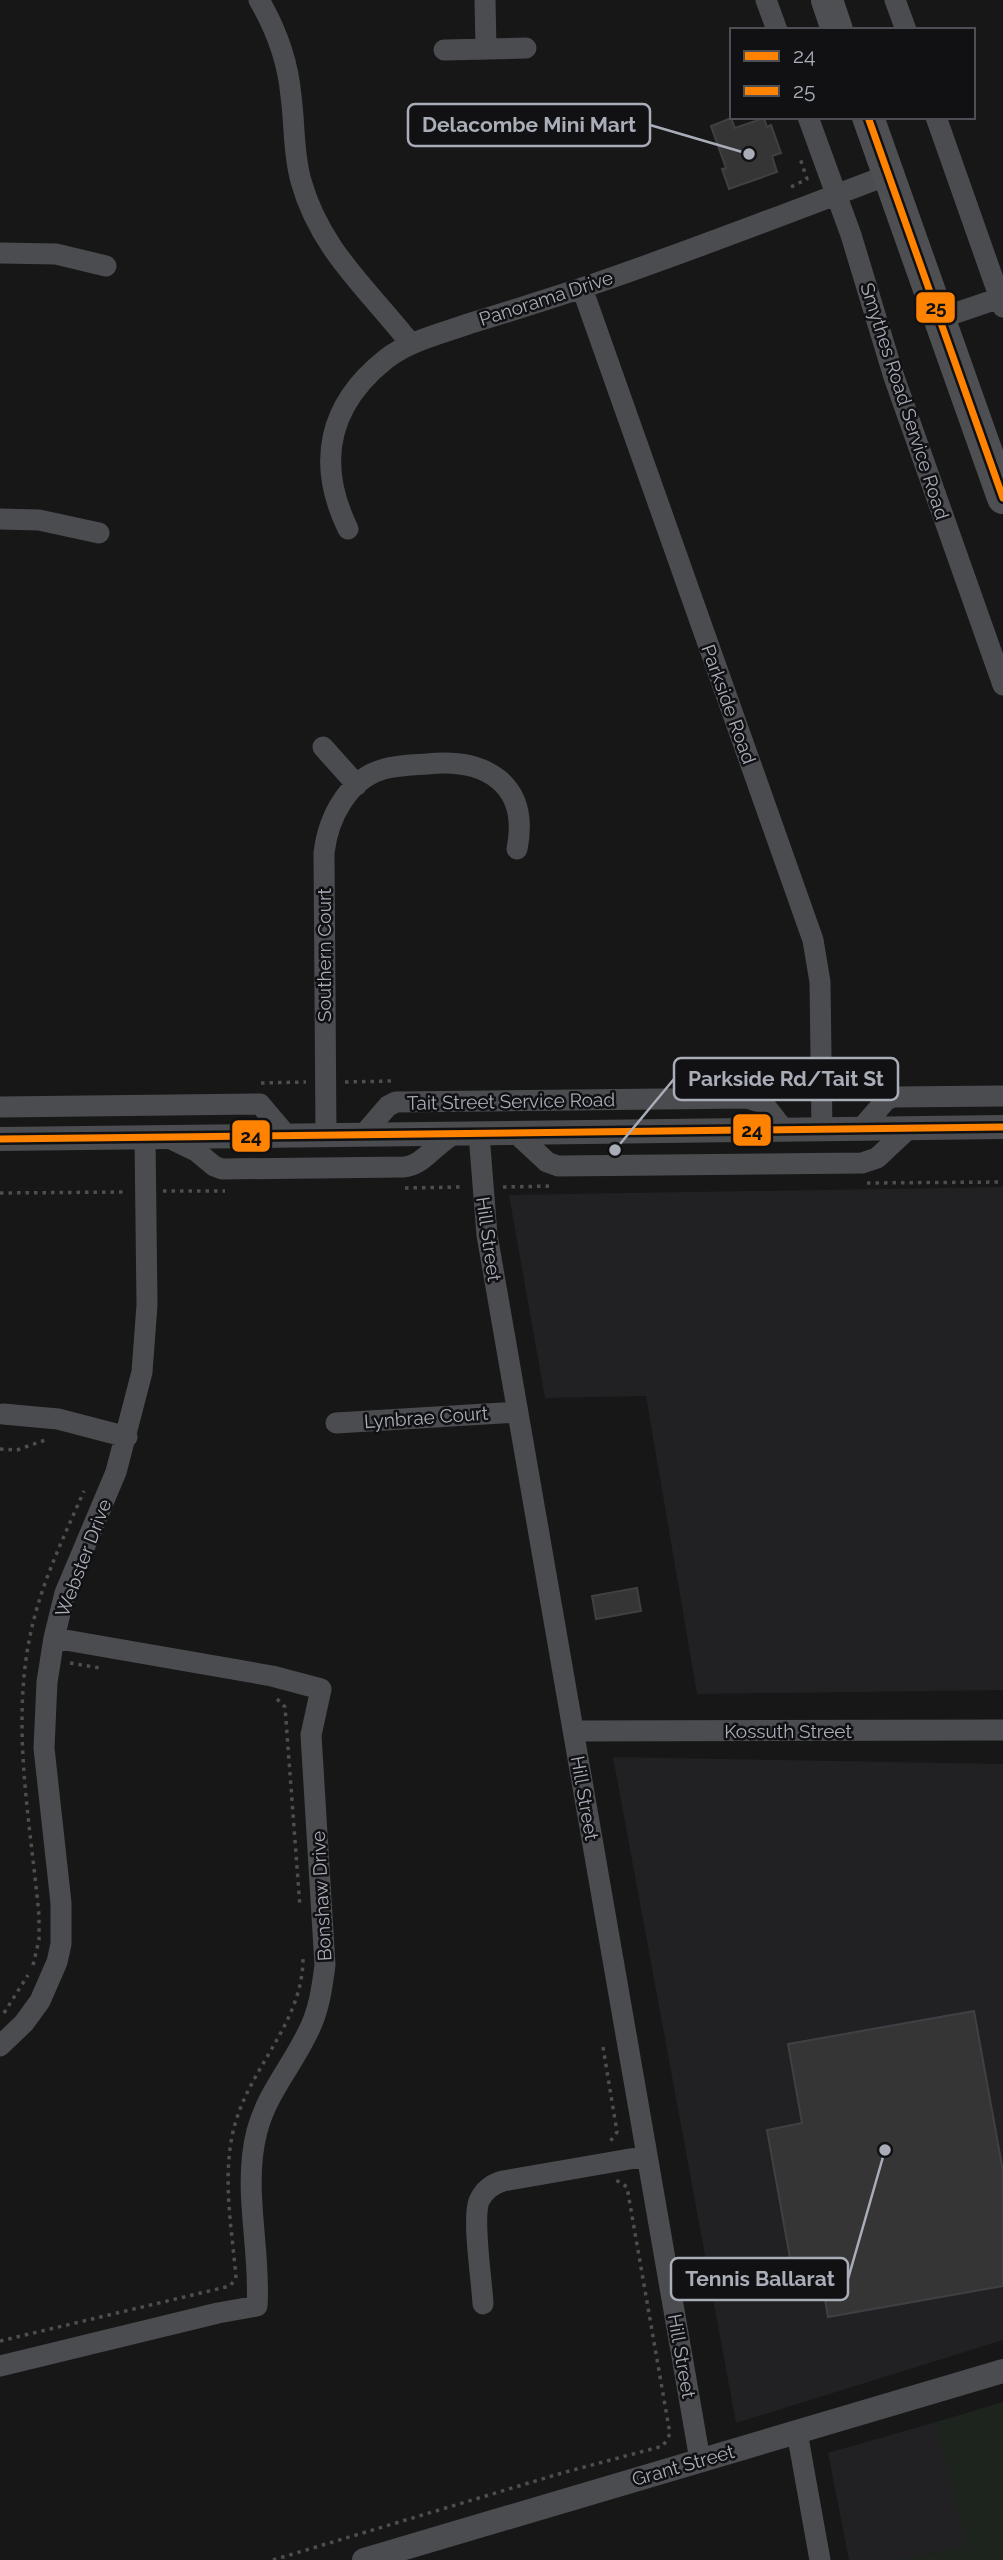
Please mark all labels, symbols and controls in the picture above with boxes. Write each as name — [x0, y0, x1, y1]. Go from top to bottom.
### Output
legend — [730, 28, 975, 119]
text: 24 — [793, 43, 815, 68]
text: 25 — [793, 78, 815, 103]
callout: Delacombe Mini Mart — [408, 104, 650, 146]
text: Delacombe Mini Mart — [422, 112, 636, 137]
street label: Panorama Drive — [476, 266, 616, 330]
street label: Smythes Road Service Road — [856, 280, 954, 522]
line badge: 25 — [915, 291, 956, 324]
text: 25 — [925, 296, 947, 318]
street label: Parkside Road — [697, 641, 761, 767]
street label: Southern Court — [313, 887, 335, 1022]
callout: Parkside Rd/Tait St — [674, 1058, 898, 1100]
text: Parkside Rd/Tait St — [688, 1066, 884, 1091]
street label: Tait Street Service Road — [407, 1088, 615, 1114]
line badge: 24 — [732, 1113, 772, 1147]
line badge: 24 — [231, 1119, 271, 1153]
text: 24 — [741, 1119, 763, 1141]
text: 24 — [240, 1125, 262, 1147]
street label: Hill Street — [472, 1195, 506, 1283]
street label: Lynbrae Court — [363, 1402, 489, 1432]
street label: Webster Drive — [50, 1496, 116, 1620]
street label: Kossuth Street — [724, 1720, 852, 1742]
street label: Hill Street — [567, 1754, 603, 1843]
street label: Bonshaw Drive — [307, 1830, 335, 1962]
callout: Tennis Ballarat — [671, 2258, 848, 2300]
text: Tennis Ballarat — [685, 2266, 835, 2291]
street label: Hill Street — [664, 2312, 700, 2401]
street label: Grant Street — [629, 2440, 737, 2490]

